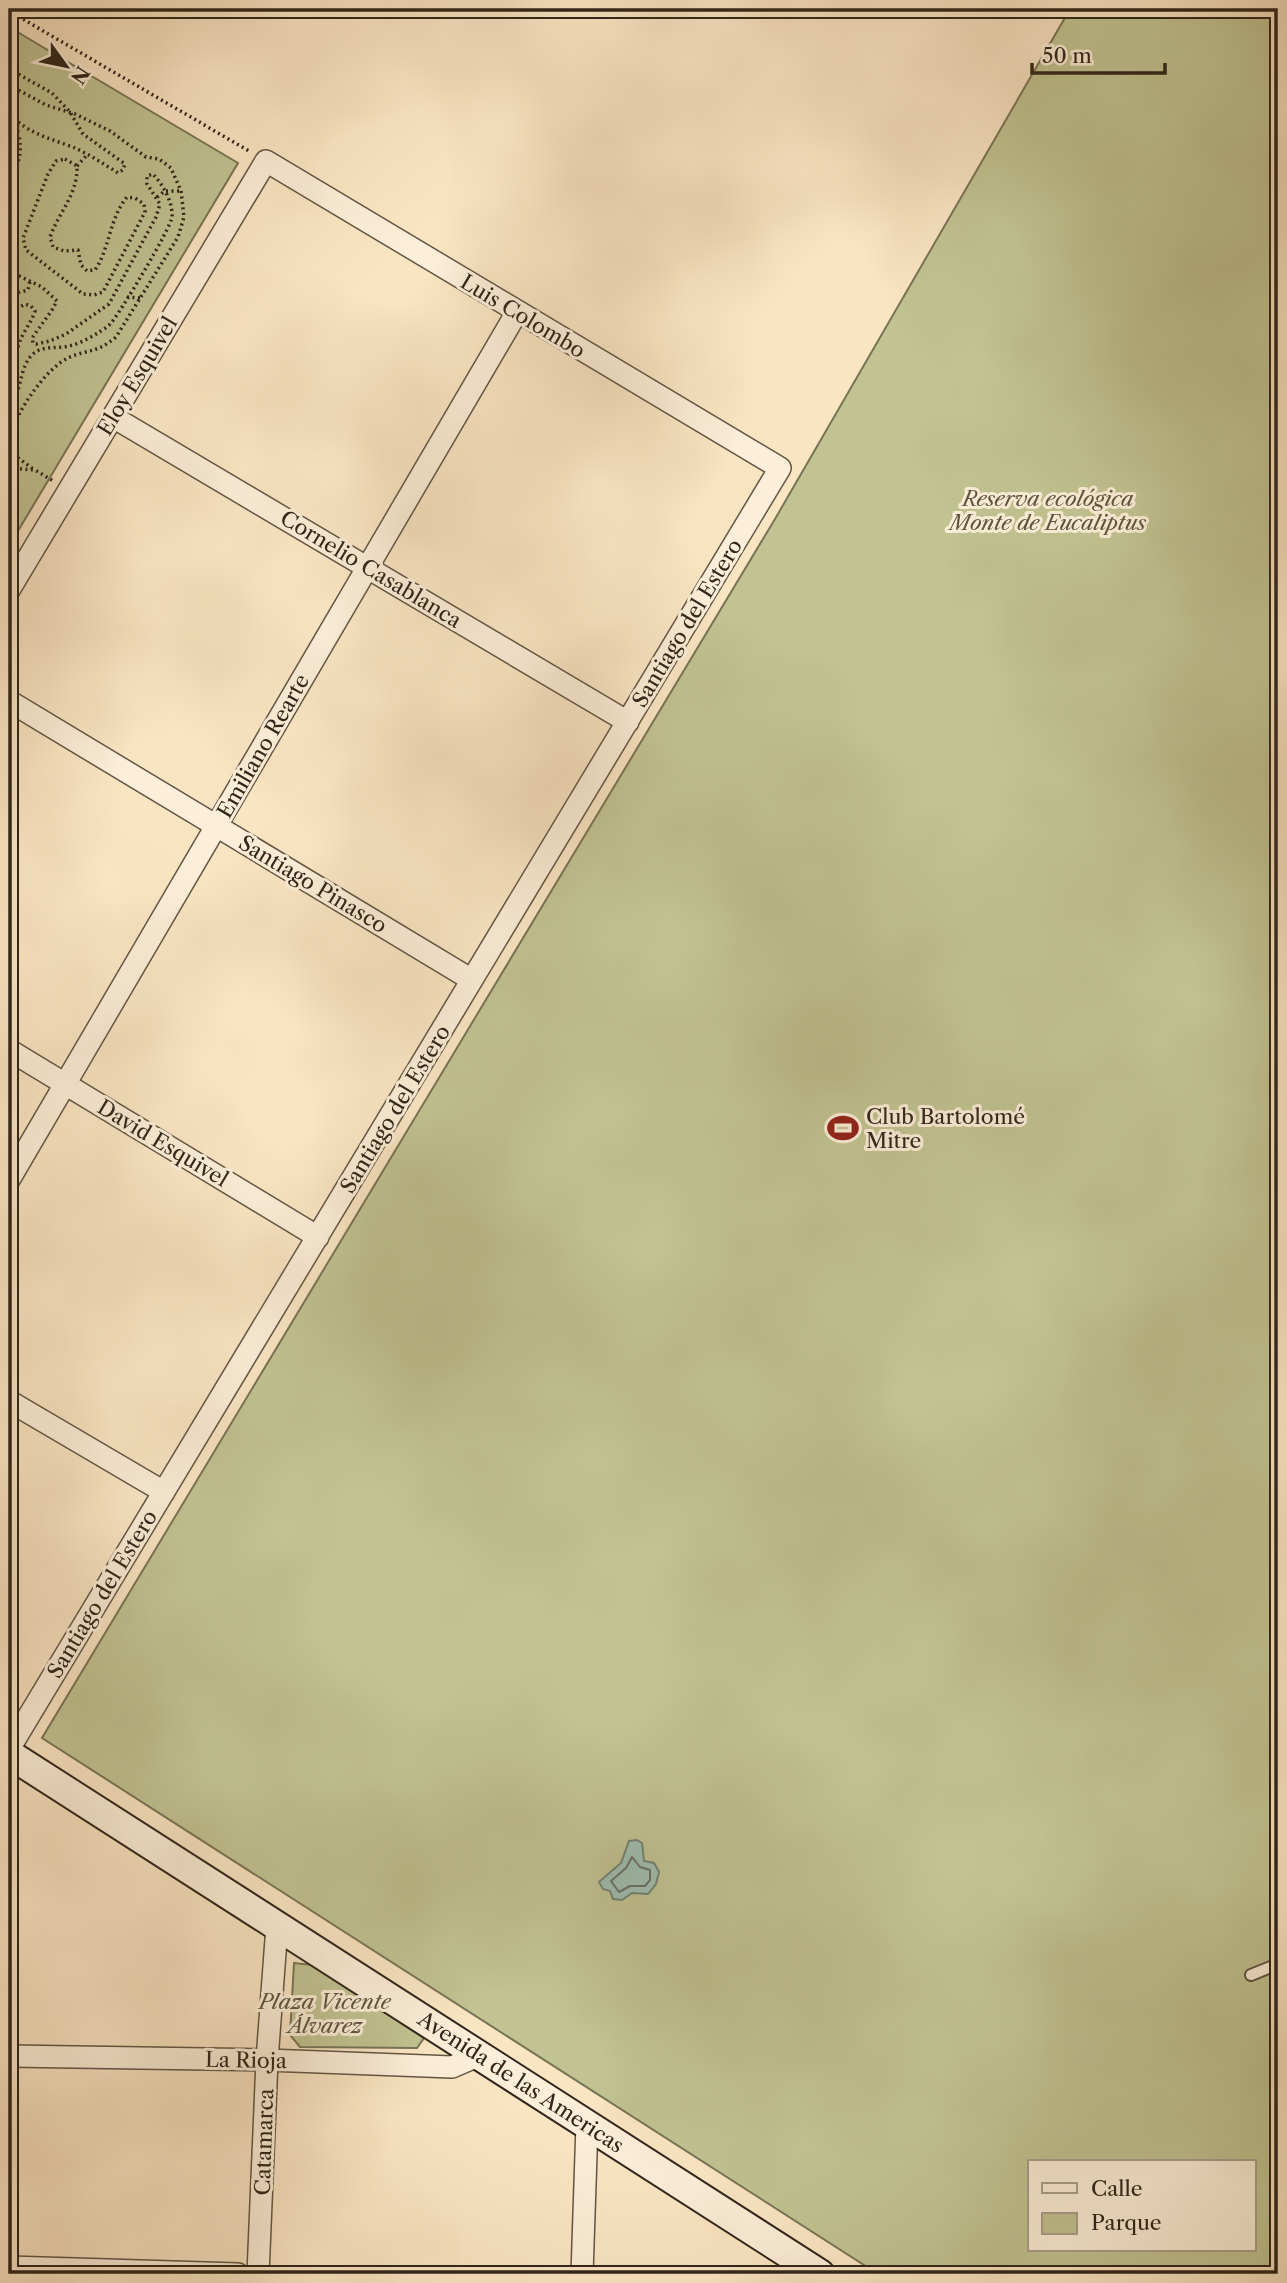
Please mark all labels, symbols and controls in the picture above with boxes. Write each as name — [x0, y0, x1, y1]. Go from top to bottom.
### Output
north arrow — [32, 32, 102, 102]
scale bar — [1032, 32, 1164, 76]
text: 50 m — [1042, 43, 1092, 68]
text: N — [66, 62, 94, 88]
street label: Luis Colombo — [456, 269, 590, 363]
street label: Eloy Esquivel — [92, 312, 182, 440]
park label: Reserva ecológica Monte de Eucaliptus — [947, 486, 1147, 535]
street label: Cornelio Casablanca — [276, 505, 467, 633]
street label: Santiago del Estero — [627, 534, 747, 712]
street label: Emiliano Rearte — [212, 670, 314, 822]
street label: Santiago Pinasco — [234, 830, 392, 938]
street label: Santiago del Estero — [335, 1020, 455, 1198]
street label: David Esquivel — [93, 1094, 233, 1192]
place label: Club Bartolomé Mitre — [866, 1104, 1025, 1153]
sports icon: Club Bartolomé Mitre — [826, 1111, 860, 1145]
street label: Santiago del Estero — [42, 1505, 162, 1683]
park label: Plaza Vicente Álvarez — [257, 1989, 392, 2038]
street label: Avenida de las Americas — [413, 2006, 629, 2158]
street label: La Rioja — [205, 2047, 288, 2073]
street label: Catamarca — [250, 2087, 278, 2196]
legend — [1028, 2160, 1256, 2252]
text: Calle — [1091, 2176, 1143, 2201]
text: Parque — [1091, 2210, 1162, 2235]

